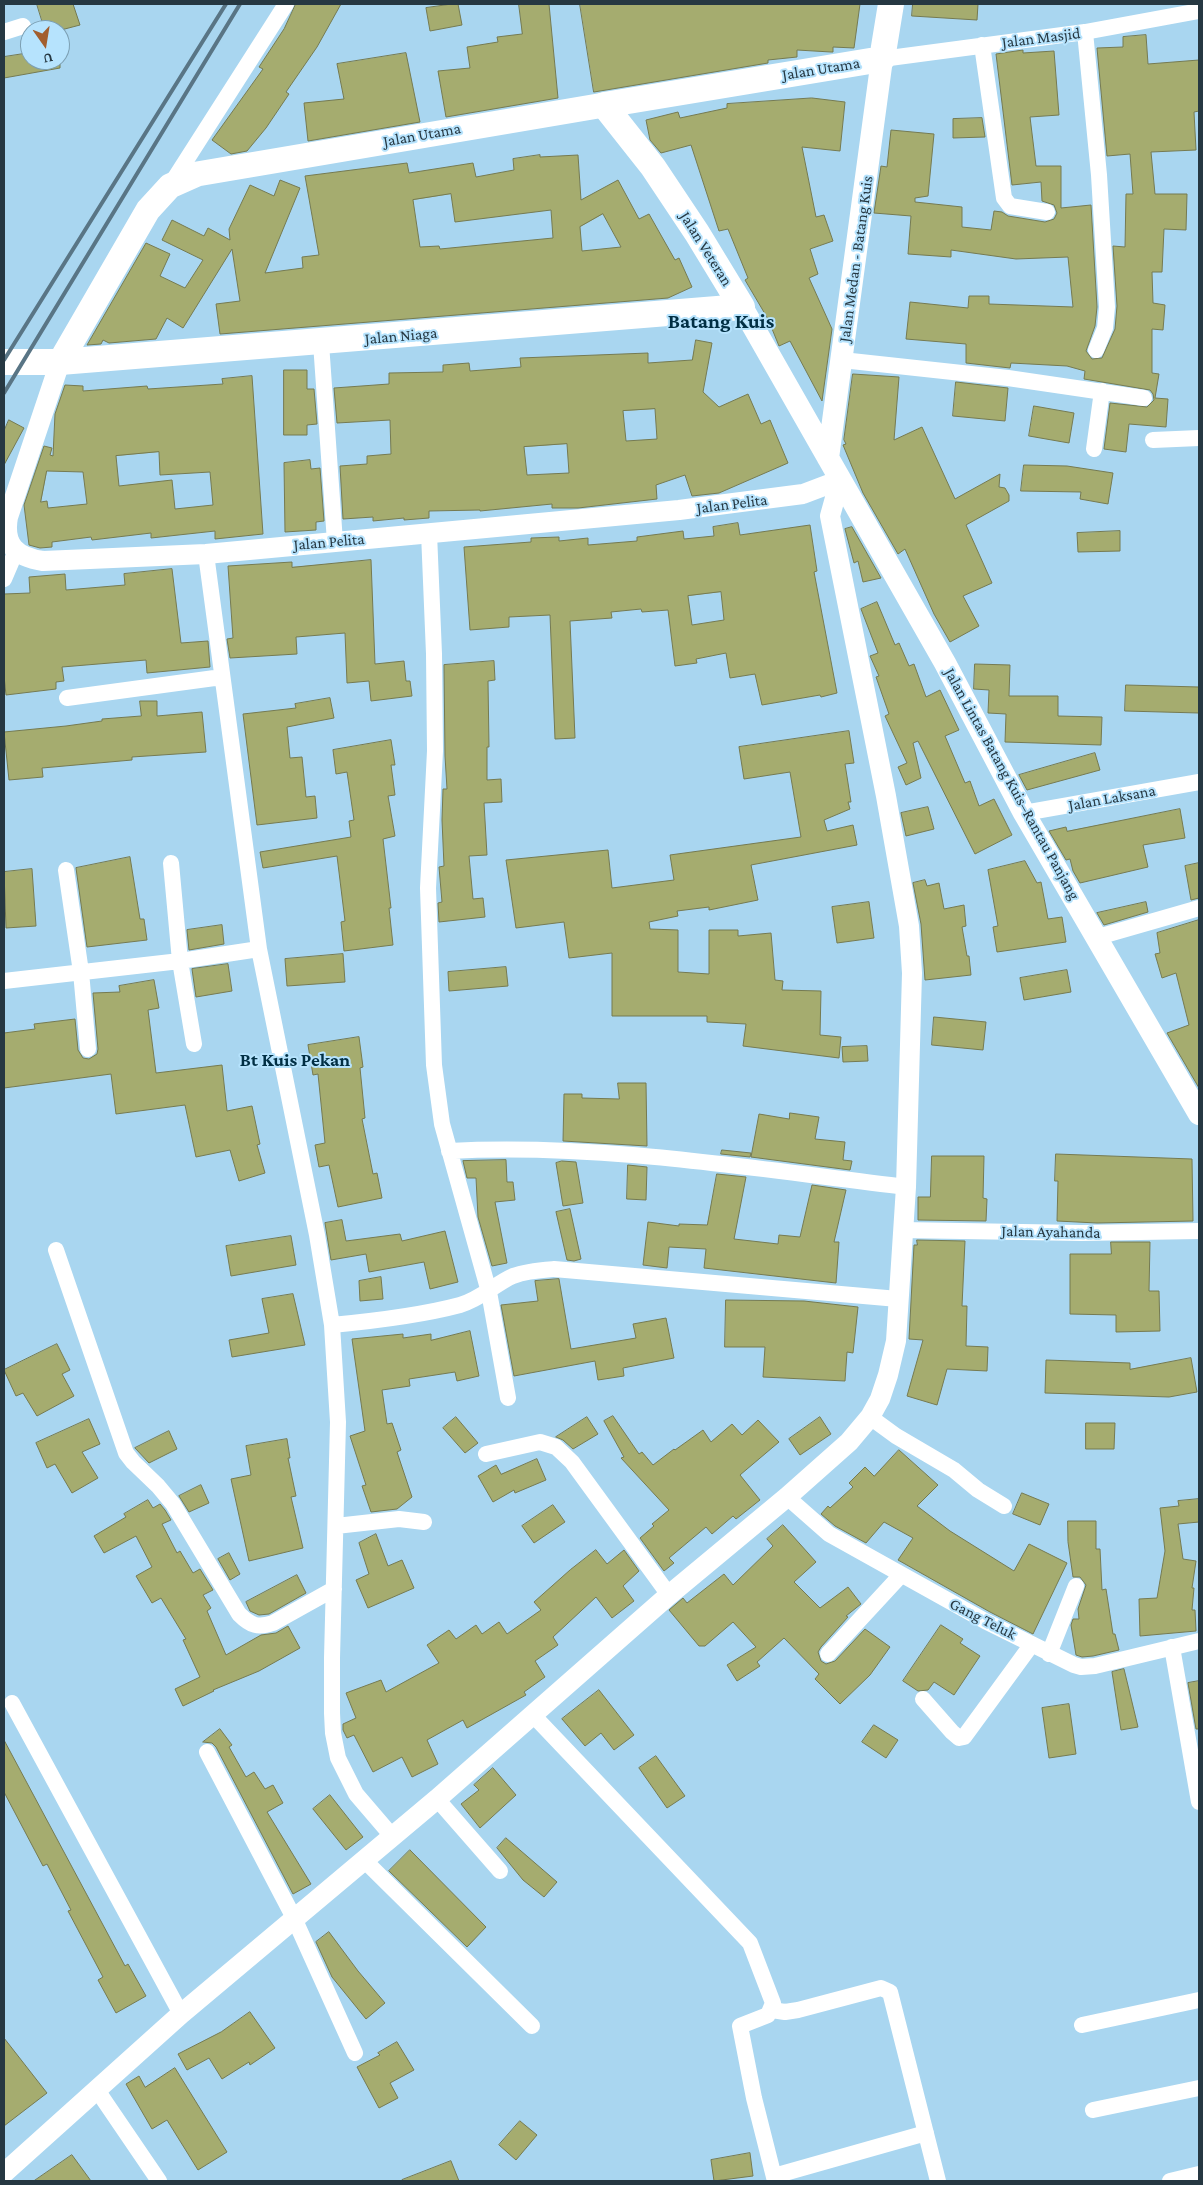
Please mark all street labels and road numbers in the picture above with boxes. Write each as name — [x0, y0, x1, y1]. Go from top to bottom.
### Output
street label: Jalan Masjid — [1001, 24, 1081, 52]
street label: Jalan Utama — [781, 53, 861, 85]
street label: Jalan Utama — [382, 119, 462, 151]
street label: Jalan Medan - Batang Kuis — [835, 175, 877, 343]
street label: Jalan Veteran — [675, 208, 737, 290]
street label: Jalan Niaga — [364, 323, 438, 349]
street label: Jalan Pelita — [696, 490, 768, 518]
street label: Jalan Pelita — [293, 529, 365, 555]
street label: Jalan Lintas Batang Kuis–Rantau Panjang — [940, 665, 1084, 903]
street label: Jalan Laksana — [1067, 781, 1157, 815]
street label: Jalan Ayahanda — [1001, 1222, 1101, 1242]
street label: Gang Teluk — [946, 1594, 1020, 1644]

